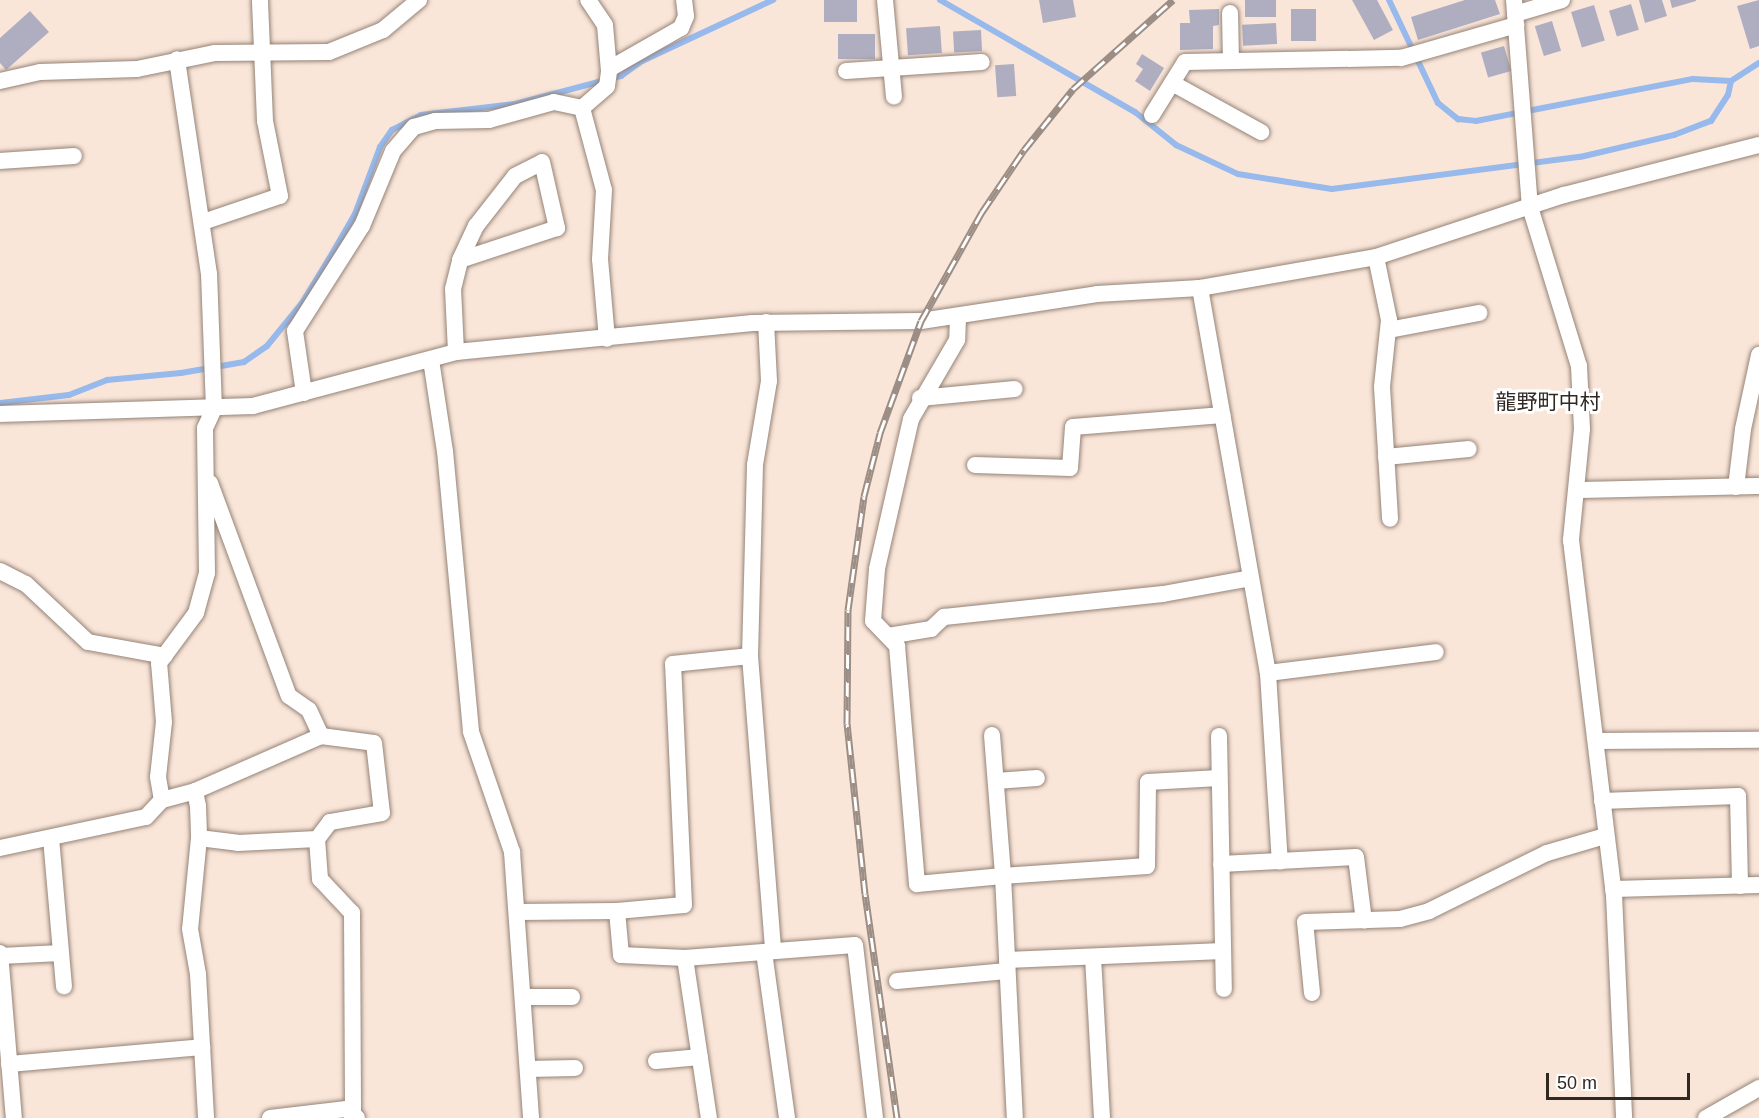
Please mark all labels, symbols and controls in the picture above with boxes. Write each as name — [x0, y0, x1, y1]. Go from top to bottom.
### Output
district label: 龍野町中村 — [1496, 389, 1600, 415]
scale bar — [1549, 1061, 1693, 1099]
text: 50 m — [1557, 1073, 1597, 1093]

